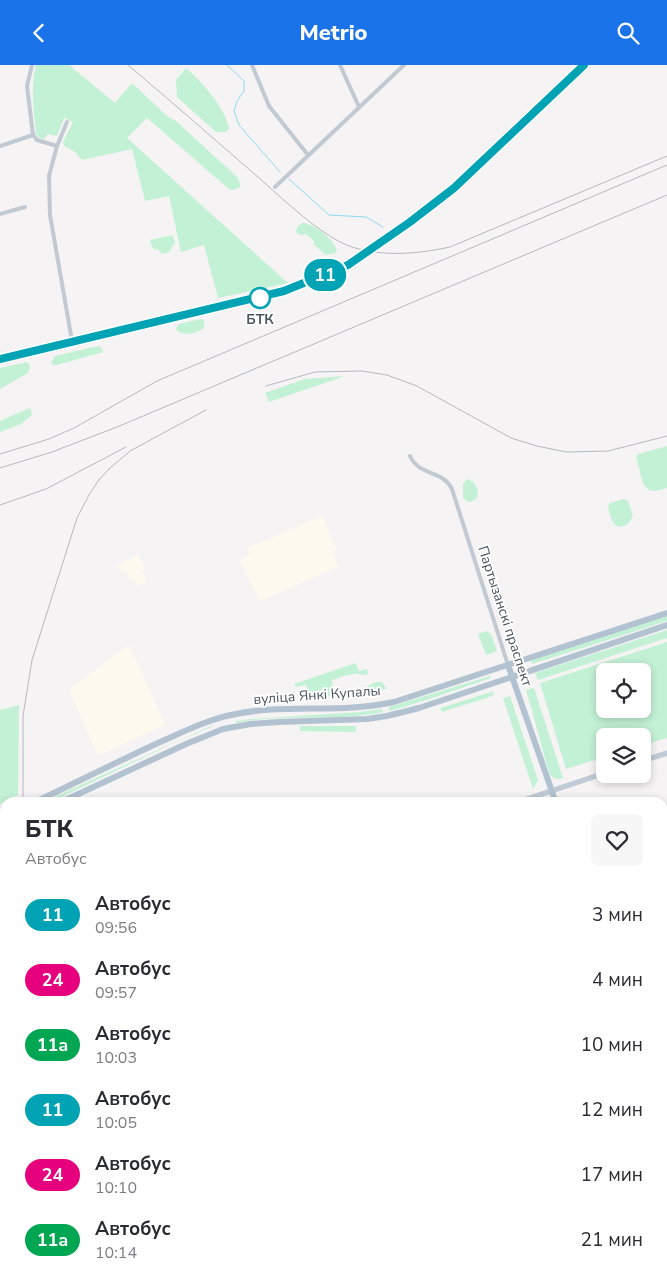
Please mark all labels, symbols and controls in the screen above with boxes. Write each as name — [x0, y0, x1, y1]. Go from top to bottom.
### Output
text: Metrio — [299, 18, 368, 48]
icon: back — [25, 19, 53, 47]
icon: search — [614, 19, 642, 47]
line badge: 11 — [302, 259, 348, 291]
text: 11 — [314, 263, 336, 287]
marker: БТК — [249, 287, 271, 309]
place label: БТК — [246, 310, 274, 329]
street label: Партызанскі праспект — [473, 543, 537, 689]
map controls — [596, 663, 651, 783]
button: locate — [596, 663, 651, 718]
street label: вуліца Янкі Купалы — [253, 681, 381, 709]
button: layers — [596, 728, 651, 783]
text: БТК — [25, 813, 73, 845]
button: heart — [591, 814, 643, 866]
text: Автобус — [25, 848, 87, 870]
text: Автобус — [95, 891, 171, 917]
text: 3 мин — [592, 902, 643, 928]
text: 11 — [42, 903, 63, 927]
text: 09:56 — [95, 917, 137, 939]
text: Автобус — [95, 956, 171, 982]
text: 4 мин — [592, 967, 643, 993]
text: 24 — [42, 968, 63, 992]
text: 09:57 — [95, 982, 137, 1004]
text: Автобус — [95, 1021, 171, 1047]
text: 10 мин — [581, 1032, 643, 1058]
text: 11а — [37, 1033, 68, 1057]
text: 10:03 — [95, 1047, 137, 1069]
text: Автобус — [95, 1086, 171, 1112]
text: 12 мин — [581, 1097, 643, 1123]
text: 11 — [42, 1098, 63, 1122]
text: 10:05 — [95, 1112, 137, 1134]
text: Автобус — [95, 1151, 171, 1177]
text: 17 мин — [581, 1162, 643, 1188]
text: 24 — [42, 1163, 63, 1187]
text: 10:10 — [95, 1177, 137, 1199]
text: Автобус — [95, 1216, 171, 1242]
text: 21 мин — [581, 1227, 643, 1253]
text: 11а — [37, 1228, 68, 1252]
text: 10:14 — [95, 1242, 137, 1264]

